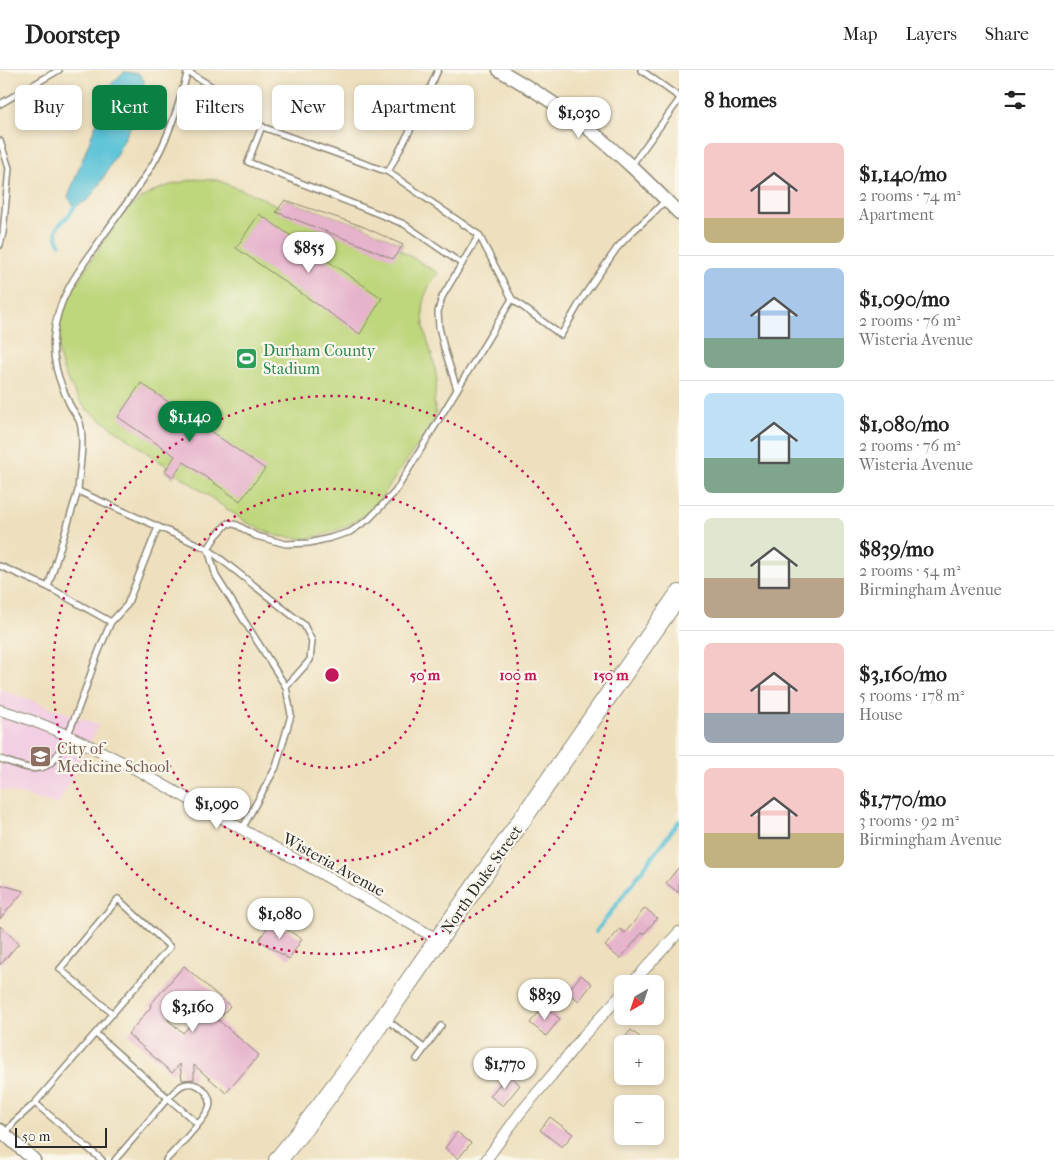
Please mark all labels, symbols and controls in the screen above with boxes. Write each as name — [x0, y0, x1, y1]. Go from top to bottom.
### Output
text: Doorstep — [25, 21, 120, 49]
text: Map — [843, 24, 877, 45]
text: Layers — [905, 24, 957, 45]
text: Share — [985, 24, 1029, 45]
chip: Buy — [15, 85, 82, 130]
chip: Rent — [92, 85, 167, 130]
chip: Filters — [177, 85, 262, 130]
chip: New — [272, 85, 344, 130]
chip: Apartment — [354, 85, 474, 130]
icon: filters — [1001, 86, 1029, 114]
text: 8 homes — [704, 88, 777, 112]
pin: $1,030 — [538, 97, 620, 139]
text: $1,030 — [558, 103, 600, 122]
text: $1,140/mo — [859, 162, 947, 186]
icon: home — [744, 163, 804, 223]
text: 2 rooms · 74 m² — [859, 186, 961, 205]
text: Apartment — [859, 205, 934, 224]
pin: $855 — [279, 232, 339, 274]
text: $855 — [294, 238, 324, 257]
text: $1,090/mo — [859, 287, 950, 311]
icon: home — [744, 288, 804, 348]
text: 2 rooms · 76 m² — [859, 311, 960, 330]
text: Wisteria Avenue — [859, 330, 973, 349]
place label: Durham County Stadium — [263, 341, 376, 378]
sports icon: Durham County Stadium — [235, 347, 259, 371]
pin: $1,140 — [149, 400, 231, 443]
text: $1,140 — [169, 407, 211, 426]
text: $1,080/mo — [859, 412, 949, 436]
icon: home — [744, 413, 804, 473]
text: 2 rooms · 76 m² — [859, 436, 960, 455]
text: Wisteria Avenue — [859, 455, 973, 474]
text: $839/mo — [859, 537, 934, 561]
icon: home — [744, 538, 804, 598]
text: 2 rooms · 54 m² — [859, 561, 960, 580]
text: Birmingham Avenue — [859, 580, 1002, 599]
text: $3,160/mo — [859, 662, 947, 686]
icon: home — [744, 663, 804, 723]
centre of rings — [323, 666, 341, 684]
text: 50 m — [410, 666, 441, 684]
text: 100 m — [499, 666, 537, 684]
text: 150 m — [593, 666, 629, 684]
text: 5 rooms · 178 m² — [859, 686, 964, 705]
text: House — [859, 705, 902, 724]
place label: City of Medicine School — [57, 739, 170, 776]
school or university icon: City of Medicine School — [29, 745, 53, 769]
text: $1,770/mo — [859, 787, 946, 811]
pin: $1,090 — [176, 788, 258, 830]
icon: home — [744, 788, 804, 848]
text: $1,090 — [195, 794, 239, 813]
text: 3 rooms · 92 m² — [859, 811, 959, 830]
street label: North Duke Street — [437, 821, 526, 937]
street label: Wisteria Avenue — [278, 828, 388, 900]
text: Birmingham Avenue — [859, 830, 1002, 849]
pin: $1,080 — [239, 898, 321, 940]
text: $1,080 — [258, 904, 302, 923]
north arrow — [614, 975, 664, 1025]
map controls — [614, 975, 664, 1145]
pin: $839 — [515, 978, 575, 1021]
text: $839 — [529, 985, 561, 1004]
pin: $3,160 — [152, 990, 234, 1033]
text: $3,160 — [172, 997, 214, 1016]
button: + — [614, 1035, 664, 1085]
pin: $1,770 — [464, 1048, 546, 1090]
text: $1,770 — [484, 1054, 526, 1073]
button: − — [614, 1095, 664, 1145]
scale bar — [15, 1125, 108, 1148]
text: 50 m — [22, 1128, 50, 1145]

